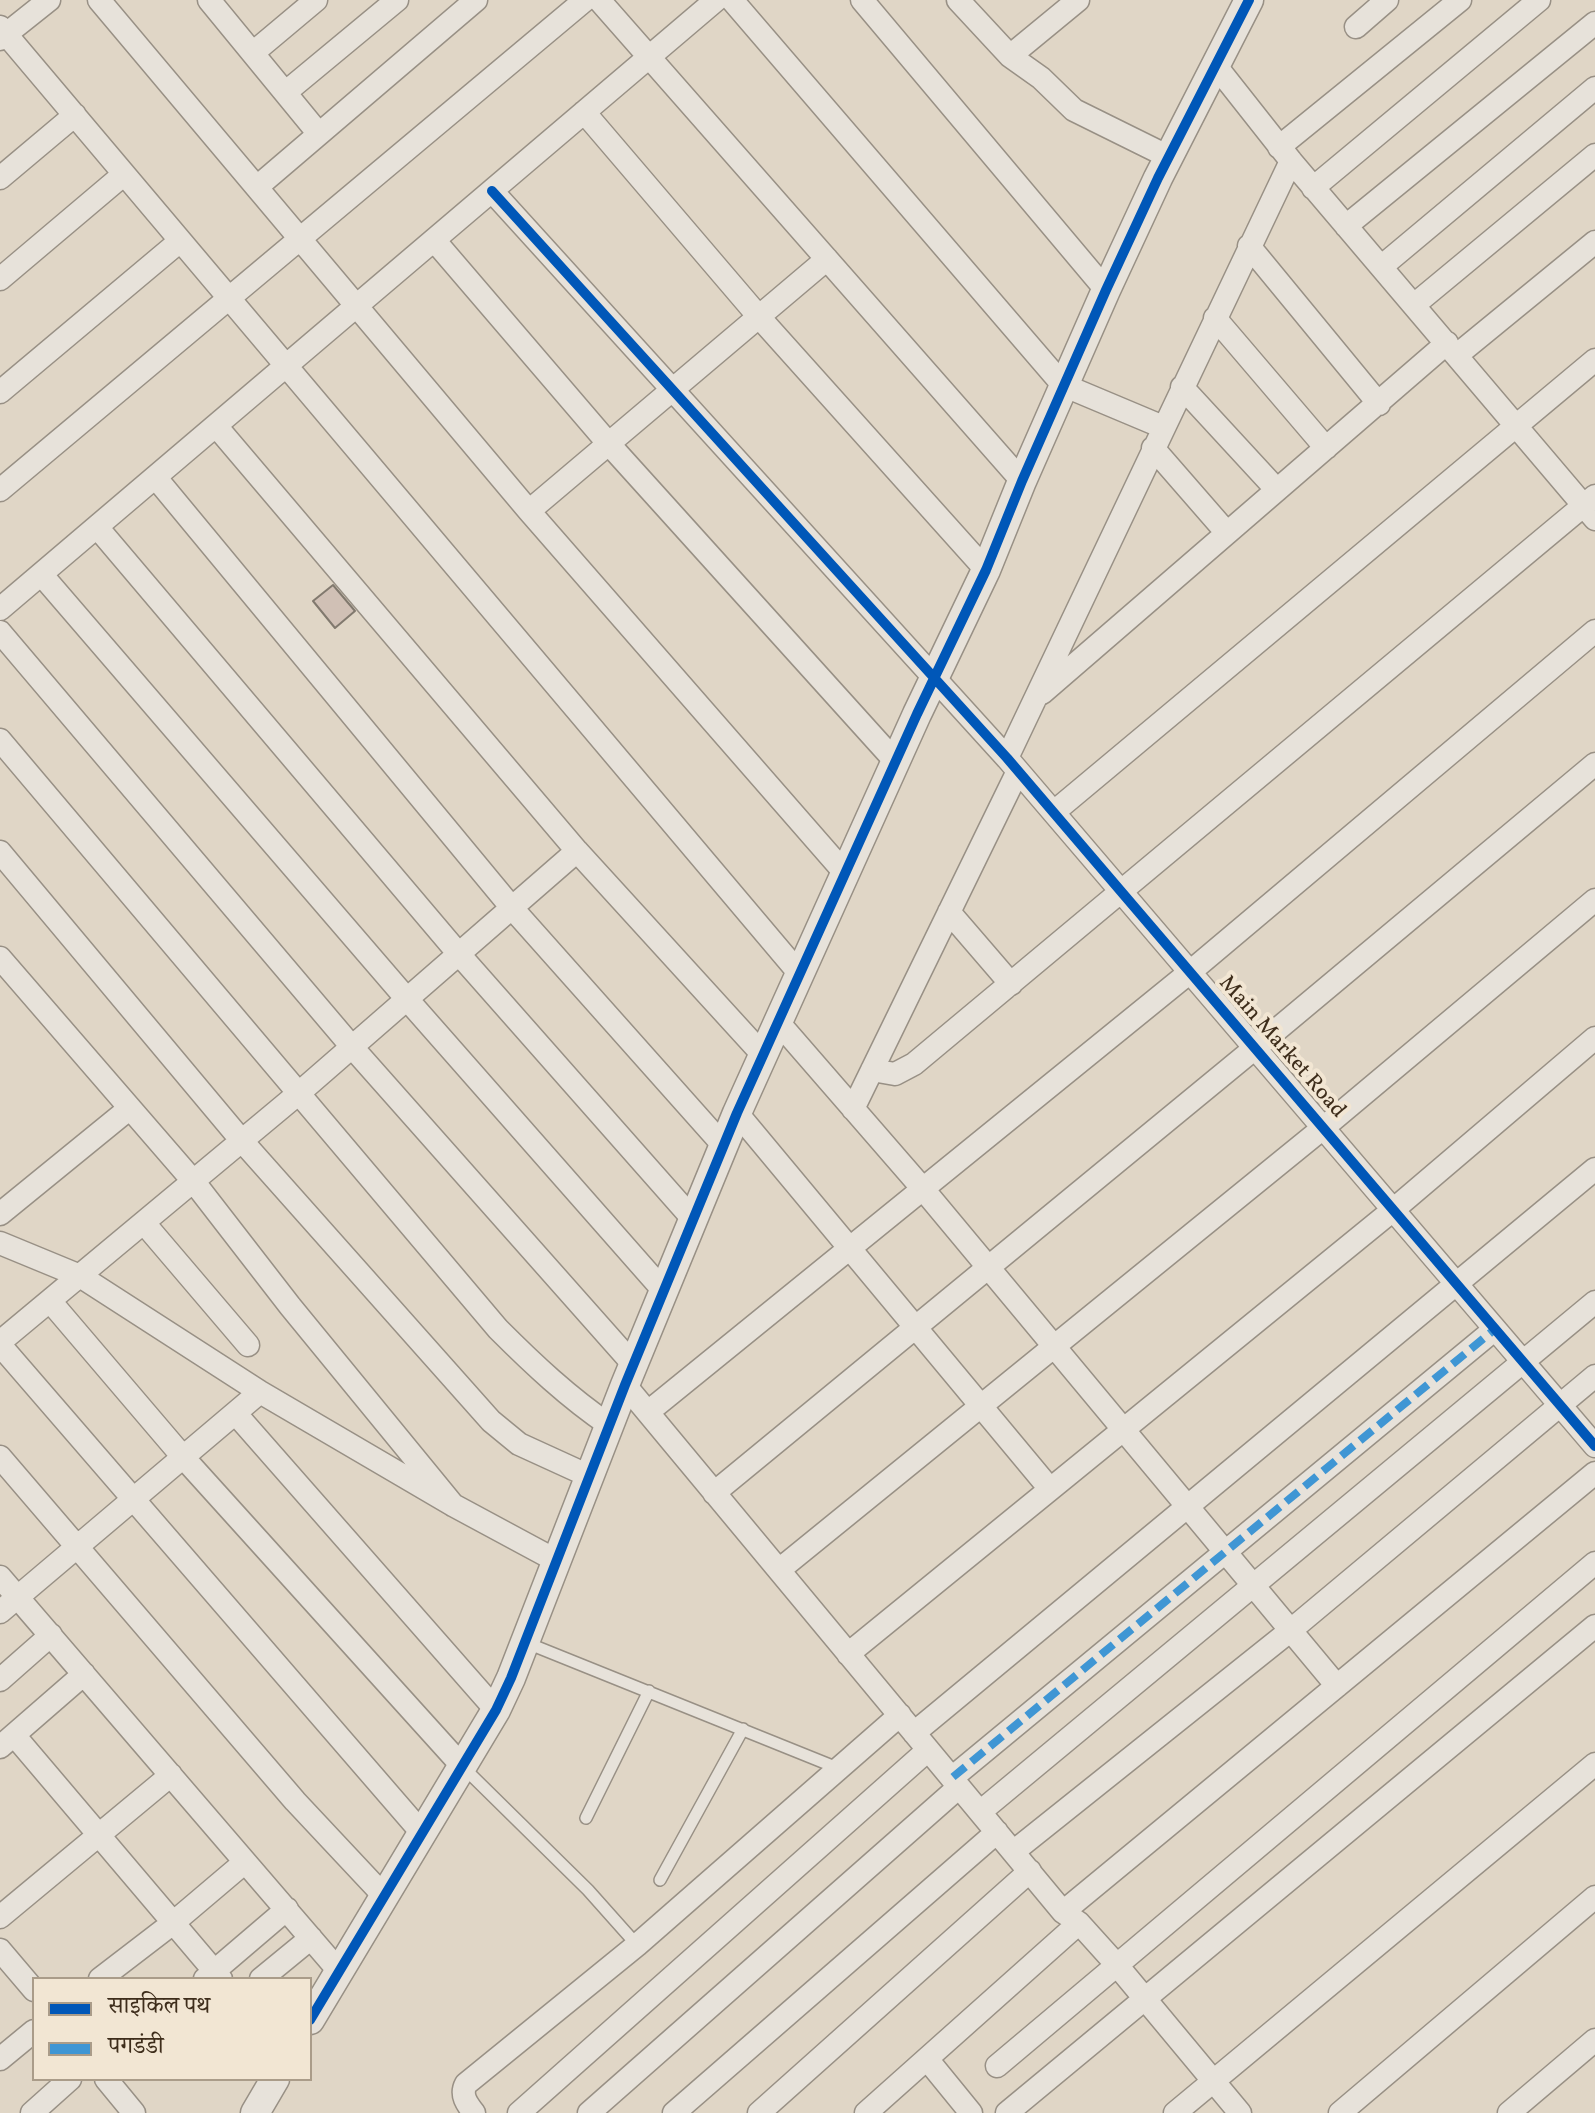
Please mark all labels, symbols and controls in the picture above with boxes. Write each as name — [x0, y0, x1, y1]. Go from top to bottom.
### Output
street label: Main Market Road — [1212, 971, 1350, 1125]
legend — [32, 1977, 312, 2081]
text: साइकिल पथ — [108, 1990, 210, 2024]
text: पगडंडी — [108, 2030, 164, 2064]

